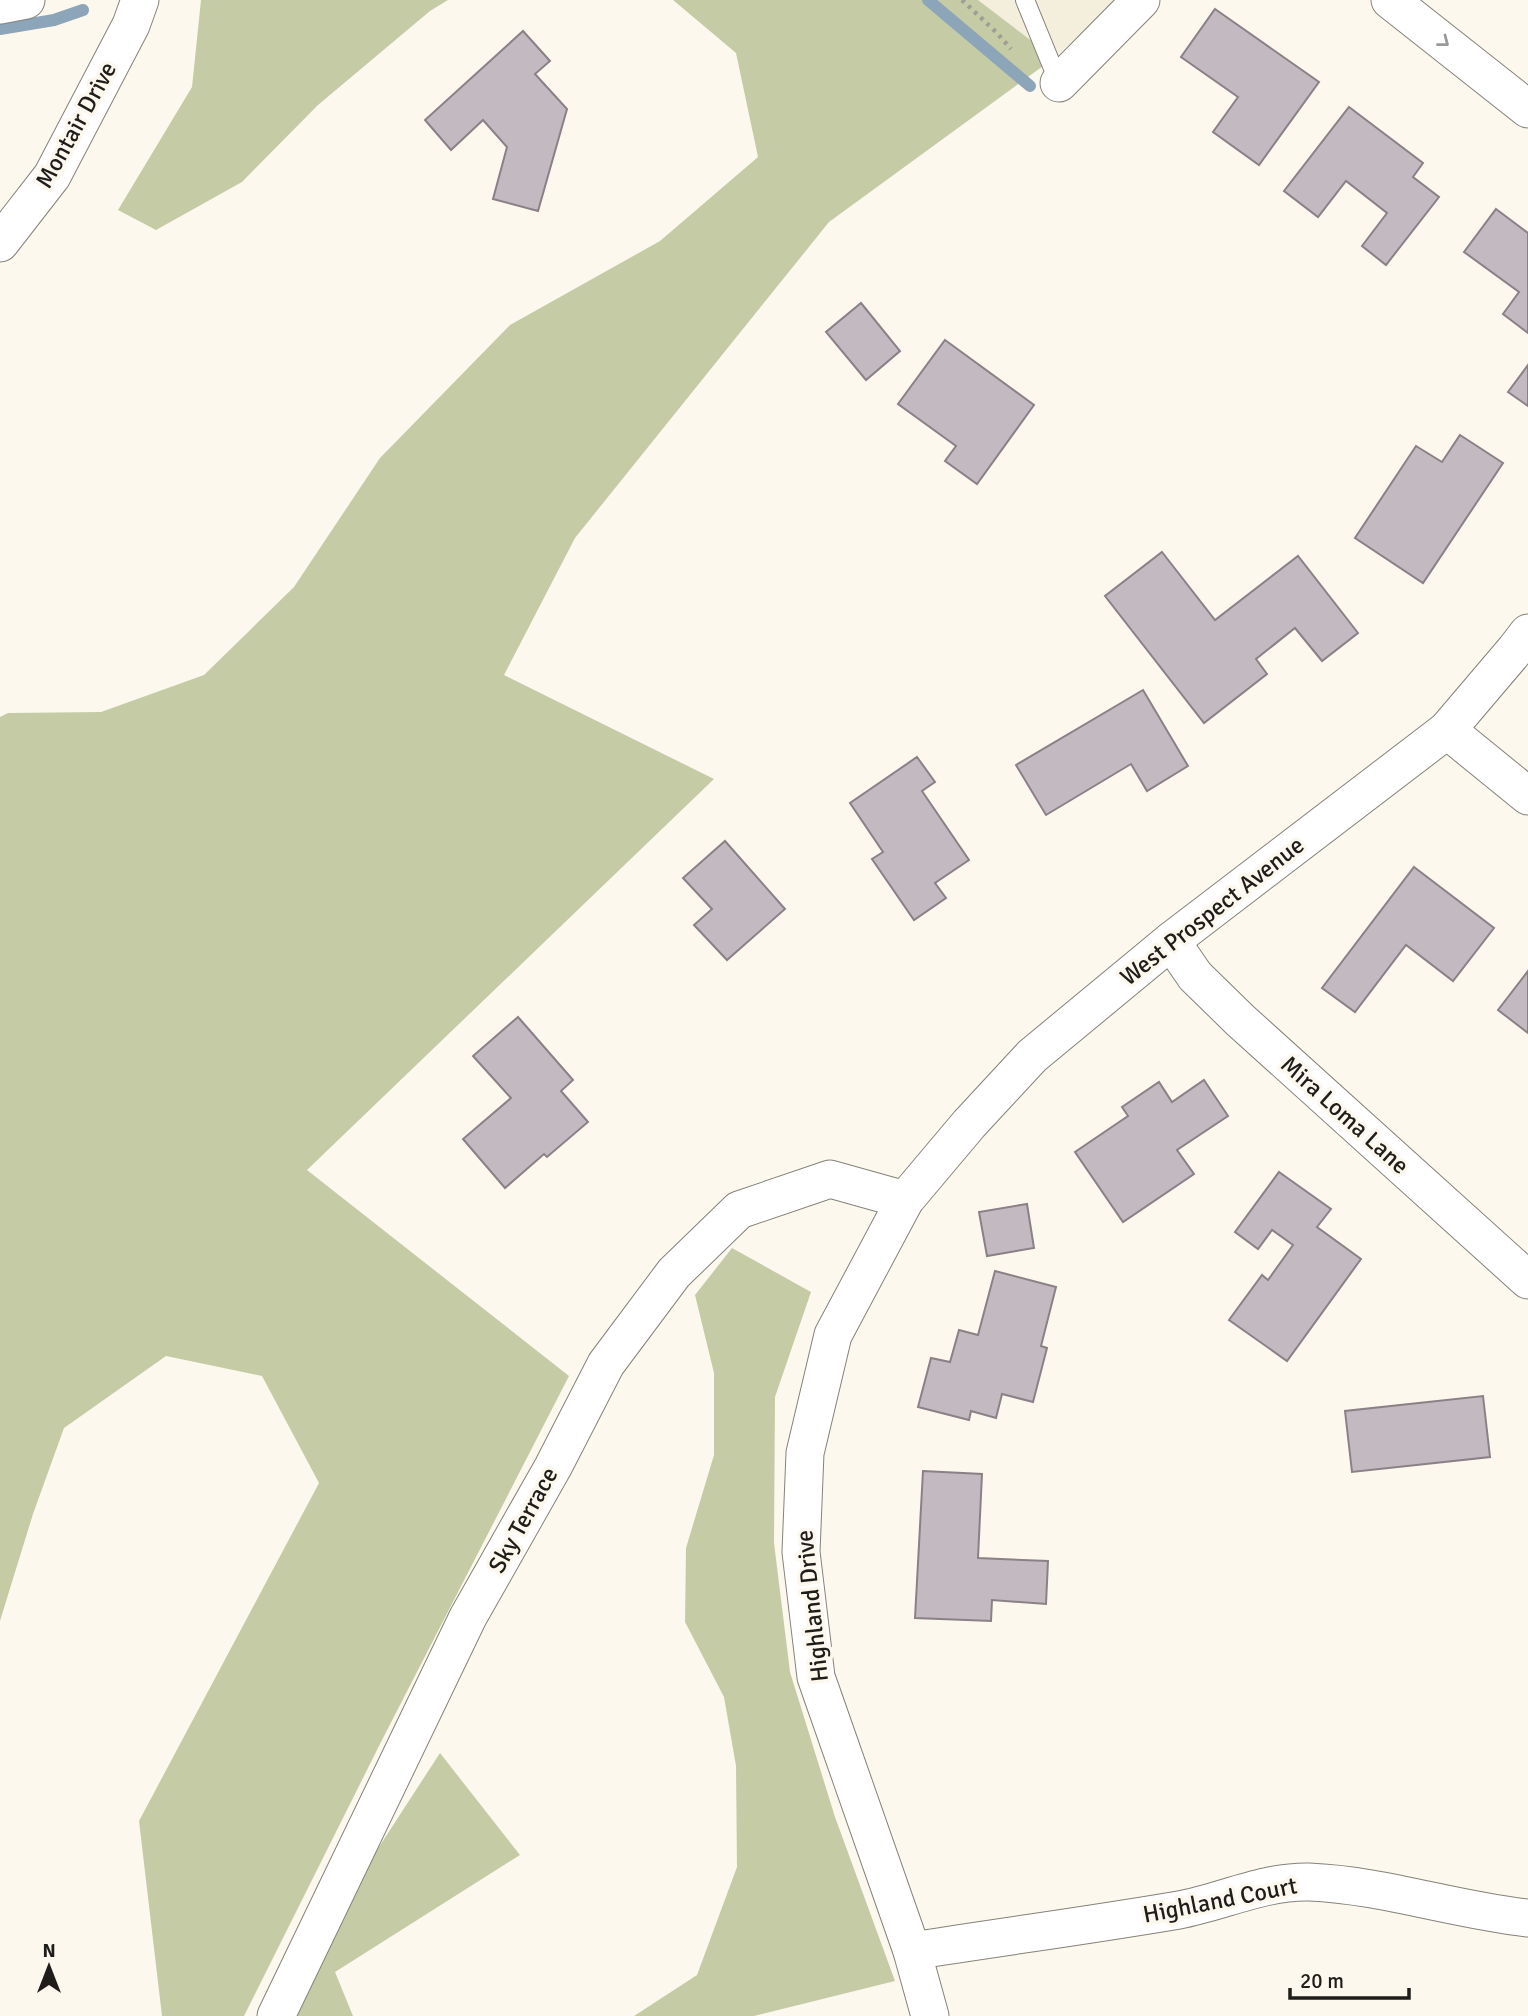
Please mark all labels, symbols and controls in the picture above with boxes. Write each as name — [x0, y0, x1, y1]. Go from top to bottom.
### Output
one-way arrow — [1436, 34, 1448, 47]
street label: Montair Drive — [29, 57, 123, 193]
street label: West Prospect Avenue — [1114, 830, 1310, 992]
street label: Mira Loma Lane — [1275, 1049, 1415, 1181]
street label: Sky Terrace — [482, 1462, 564, 1578]
street label: Highland Drive — [789, 1529, 835, 1683]
street label: Highland Court — [1140, 1870, 1300, 1930]
north arrow — [14, 1932, 84, 2002]
text: N — [42, 1939, 56, 1963]
scale bar — [1290, 1956, 1409, 2000]
text: 20 m — [1300, 1968, 1344, 1994]

